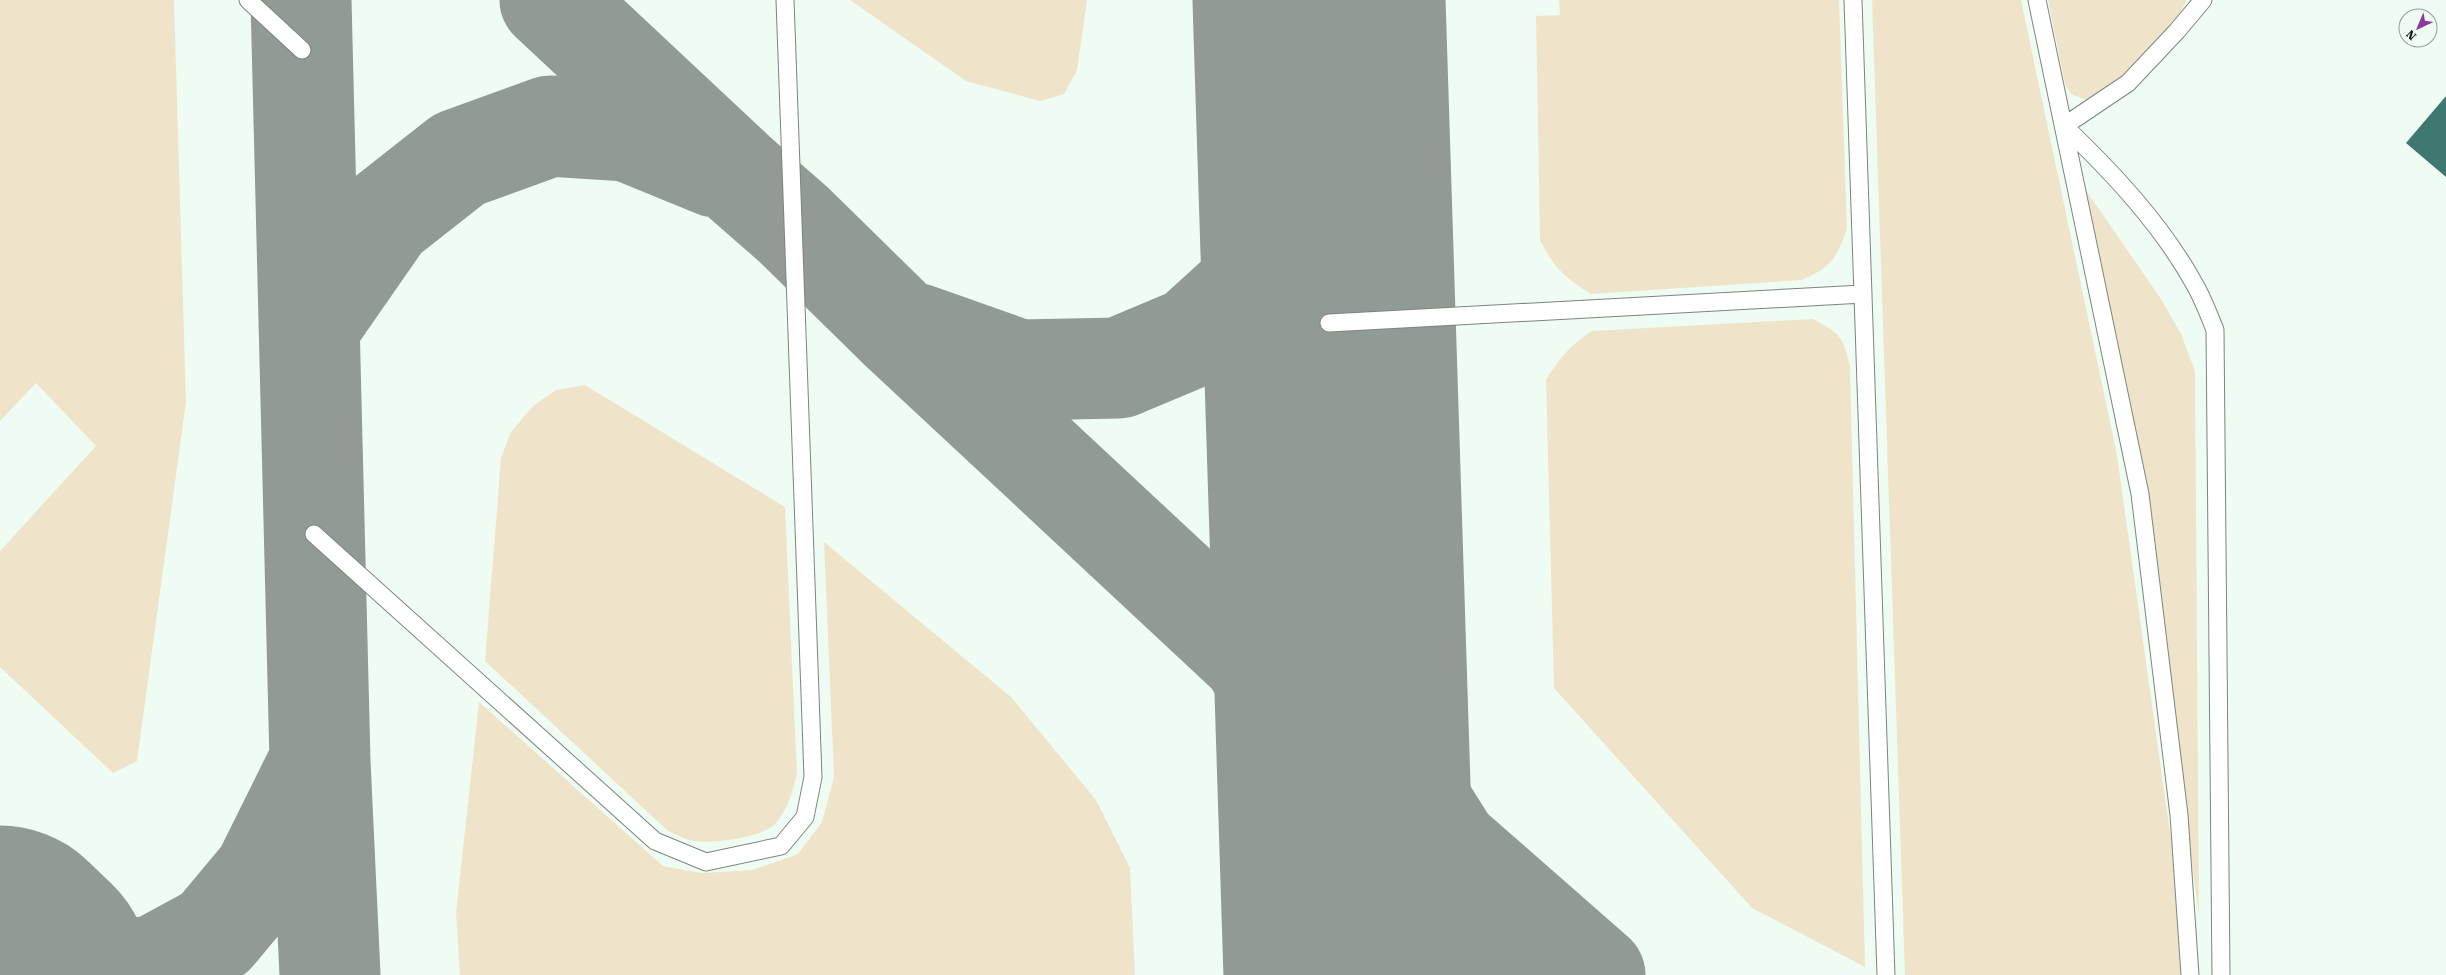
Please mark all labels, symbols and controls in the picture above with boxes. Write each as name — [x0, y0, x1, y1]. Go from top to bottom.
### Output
north arrow — [2398, 8, 2438, 48]
text: N — [2403, 27, 2419, 42]

